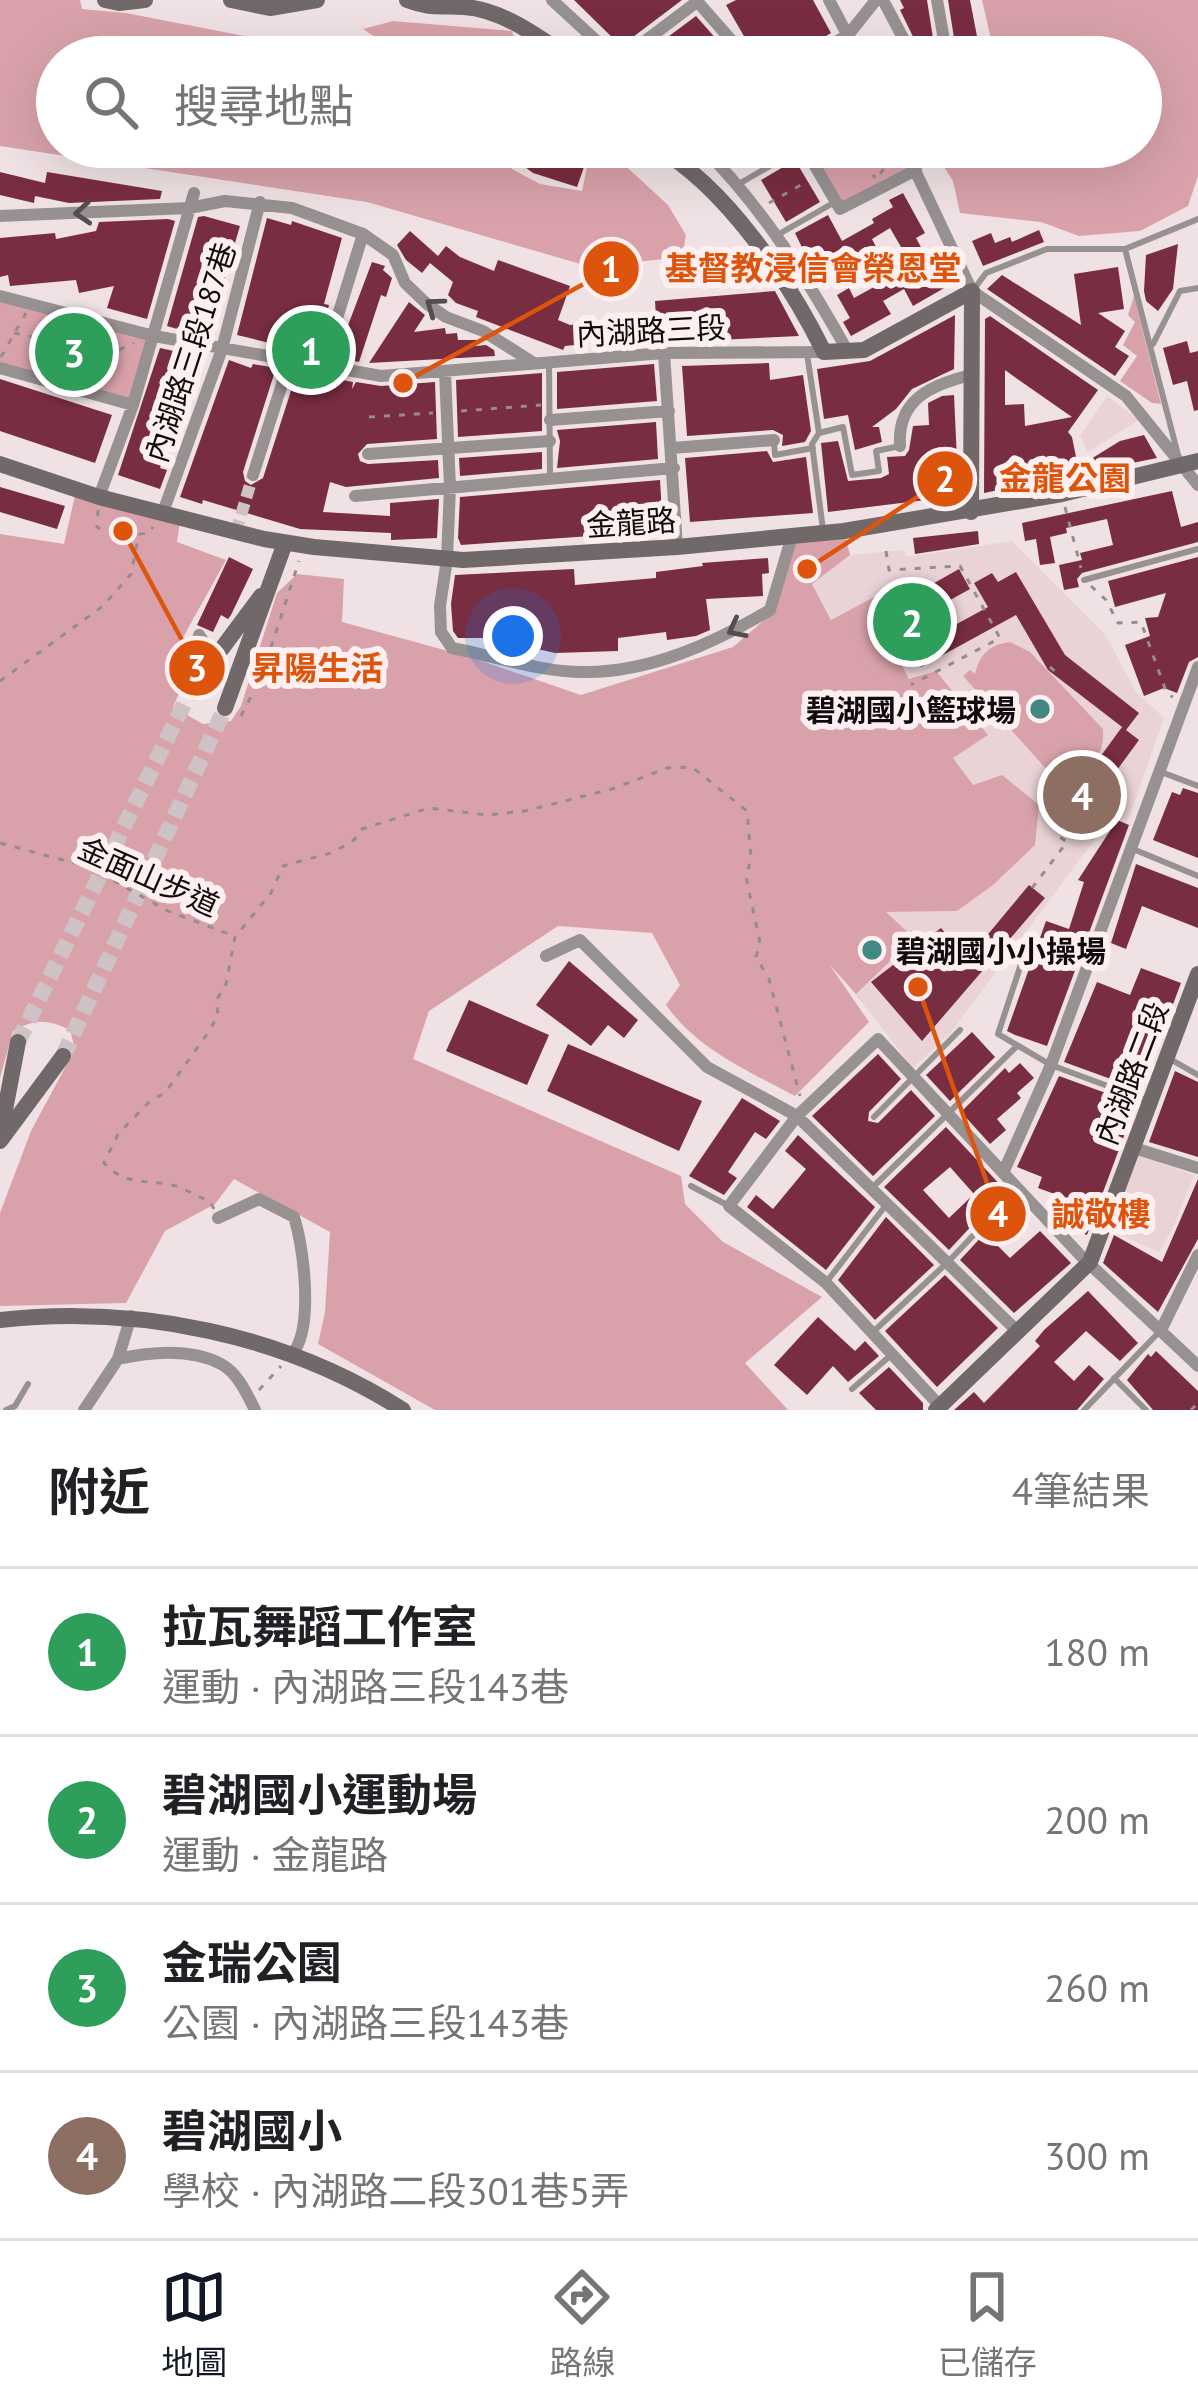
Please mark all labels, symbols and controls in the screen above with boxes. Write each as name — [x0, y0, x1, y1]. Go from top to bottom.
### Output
search box — [36, 36, 1162, 168]
icon: search — [78, 69, 144, 135]
text: 搜尋地點 — [174, 76, 354, 134]
one-way arrow — [73, 200, 92, 226]
callout: 基督教浸信會榮恩堂 — [581, 234, 986, 303]
street label: 內湖路三段187巷 — [136, 237, 244, 467]
text: 1 — [601, 245, 621, 292]
text: 基督教浸信會榮恩堂 — [665, 246, 962, 289]
one-way arrow — [426, 299, 447, 321]
pin: 1 — [272, 305, 350, 395]
pin: 3 — [35, 307, 113, 397]
street label: 內湖路三段 — [575, 307, 727, 353]
callout: 金龍公園 — [915, 444, 1155, 513]
text: 2 — [935, 455, 955, 502]
text: 金龍公園 — [999, 456, 1131, 499]
street label: 金龍路 — [585, 499, 677, 545]
pin: 2 — [873, 577, 951, 667]
your location — [483, 606, 543, 666]
one-way arrow — [727, 615, 748, 638]
callout: 昇陽生活 — [167, 634, 407, 703]
text: 3 — [187, 644, 207, 691]
text: 昇陽生活 — [251, 646, 383, 689]
place label: 碧湖國小籃球場 — [806, 690, 1016, 729]
marker: 碧湖國小籃球場 — [1027, 696, 1053, 722]
pin: 4 — [1043, 750, 1121, 840]
street label: 金面山步道 — [73, 828, 225, 924]
place label: 碧湖國小小操場 — [896, 931, 1106, 970]
marker: 碧湖國小小操場 — [859, 937, 885, 963]
street label: 內湖路二段 — [1086, 996, 1176, 1150]
callout: 誠敬樓 — [968, 1180, 1175, 1249]
text: 4 — [988, 1190, 1008, 1237]
text: 誠敬樓 — [1052, 1192, 1151, 1235]
text: 附近 — [48, 1458, 150, 1524]
text: 4筆結果 — [1012, 1465, 1150, 1516]
text: 拉瓦舞蹈工作室 — [162, 1597, 477, 1655]
text: 1 — [76, 1626, 98, 1677]
text: 180 m — [1044, 1626, 1150, 1677]
text: 運動 · 內湖路三段143巷 — [162, 1661, 569, 1712]
text: 碧湖國小運動場 — [162, 1765, 477, 1823]
text: 2 — [76, 1794, 98, 1845]
text: 200 m — [1044, 1794, 1150, 1845]
text: 運動 · 金龍路 — [162, 1829, 388, 1880]
text: 金瑞公園 — [162, 1933, 342, 1991]
text: 3 — [76, 1962, 98, 2013]
text: 260 m — [1044, 1962, 1150, 2013]
text: 公園 · 內湖路三段143巷 — [162, 1997, 569, 2048]
text: 碧湖國小 — [162, 2101, 342, 2159]
text: 4 — [76, 2130, 98, 2181]
text: 300 m — [1044, 2130, 1150, 2181]
text: 學校 · 內湖路二段301巷5弄 — [162, 2165, 629, 2216]
tab: 地圖 — [161, 2264, 227, 2384]
tab: 路線 — [549, 2264, 615, 2384]
tab: 已儲存 — [938, 2264, 1037, 2384]

